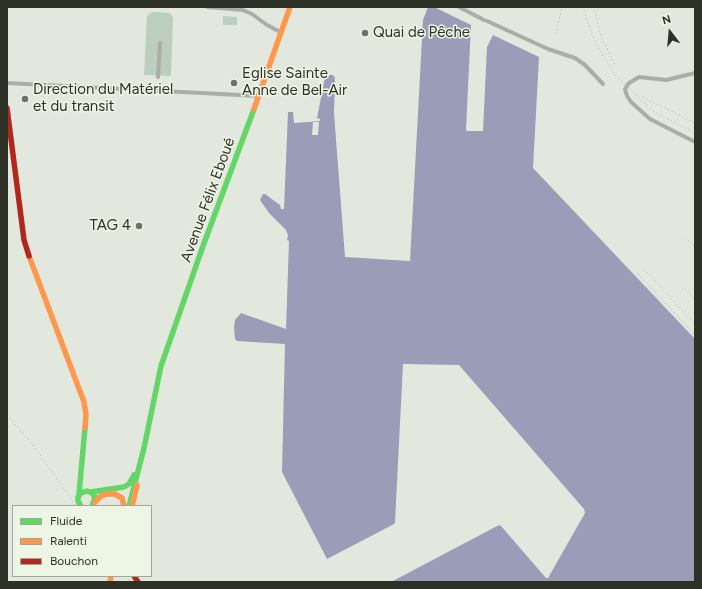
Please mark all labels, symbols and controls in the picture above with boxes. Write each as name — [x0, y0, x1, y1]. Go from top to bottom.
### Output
north arrow — [650, 12, 690, 52]
text: N — [661, 13, 672, 27]
place label: Quai de Pêche — [373, 24, 470, 42]
marker: Quai de Pêche — [360, 28, 370, 38]
place label: Eglise Sainte Anne de Bel-Air — [242, 65, 347, 100]
marker: Eglise Sainte Anne de Bel-Air — [229, 78, 239, 88]
place label: Direction du Matériel et du transit — [33, 81, 173, 116]
marker: Direction du Matériel et du transit — [20, 94, 30, 104]
street label: Avenue Félix Eboué — [177, 135, 239, 265]
place label: TAG 4 — [90, 217, 131, 235]
marker: TAG 4 — [134, 221, 144, 231]
legend — [12, 505, 152, 577]
text: Fluide — [50, 514, 82, 528]
text: Ralenti — [50, 534, 87, 548]
text: Bouchon — [50, 554, 98, 568]

